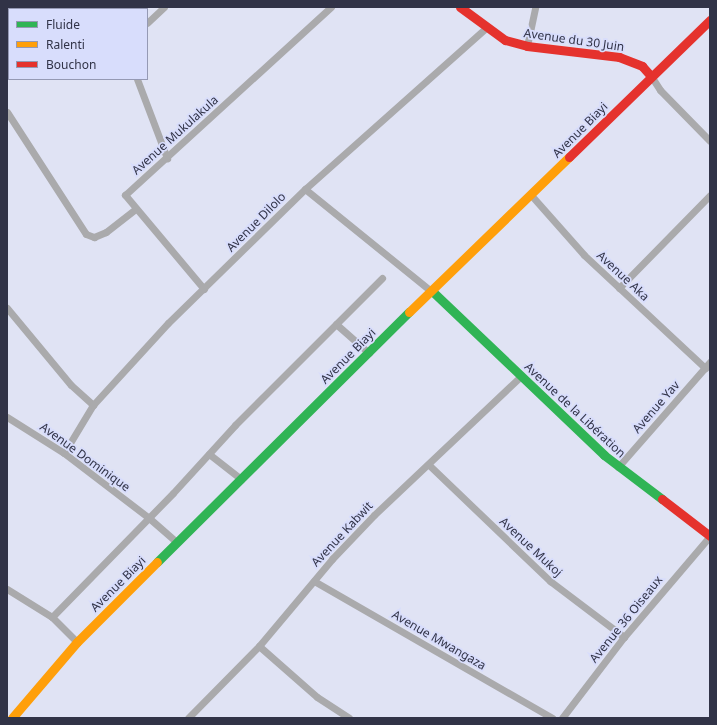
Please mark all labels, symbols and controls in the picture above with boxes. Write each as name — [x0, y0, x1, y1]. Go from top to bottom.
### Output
legend — [8, 8, 148, 80]
text: Fluide — [46, 16, 80, 33]
street label: Avenue du 30 Juin — [523, 26, 625, 54]
text: Ralenti — [46, 36, 85, 53]
text: Bouchon — [46, 56, 96, 73]
street label: Avenue Mukulakula — [129, 93, 221, 177]
street label: Avenue Biayi — [549, 99, 611, 161]
street label: Avenue Dilolo — [223, 189, 289, 255]
street label: Avenue Aka — [594, 248, 652, 304]
street label: Avenue Biayi — [317, 325, 379, 387]
street label: Avenue de la Libération — [522, 360, 628, 460]
street label: Avenue Yav — [629, 378, 683, 436]
street label: Avenue Dominique — [37, 420, 133, 494]
street label: Avenue Kabwit — [308, 499, 376, 569]
street label: Avenue Mukoj — [497, 514, 565, 580]
street label: Avenue Biayi — [87, 553, 149, 615]
street label: Avenue 36 Oiseaux — [587, 573, 665, 665]
street label: Avenue Mwangaza — [389, 607, 489, 673]

